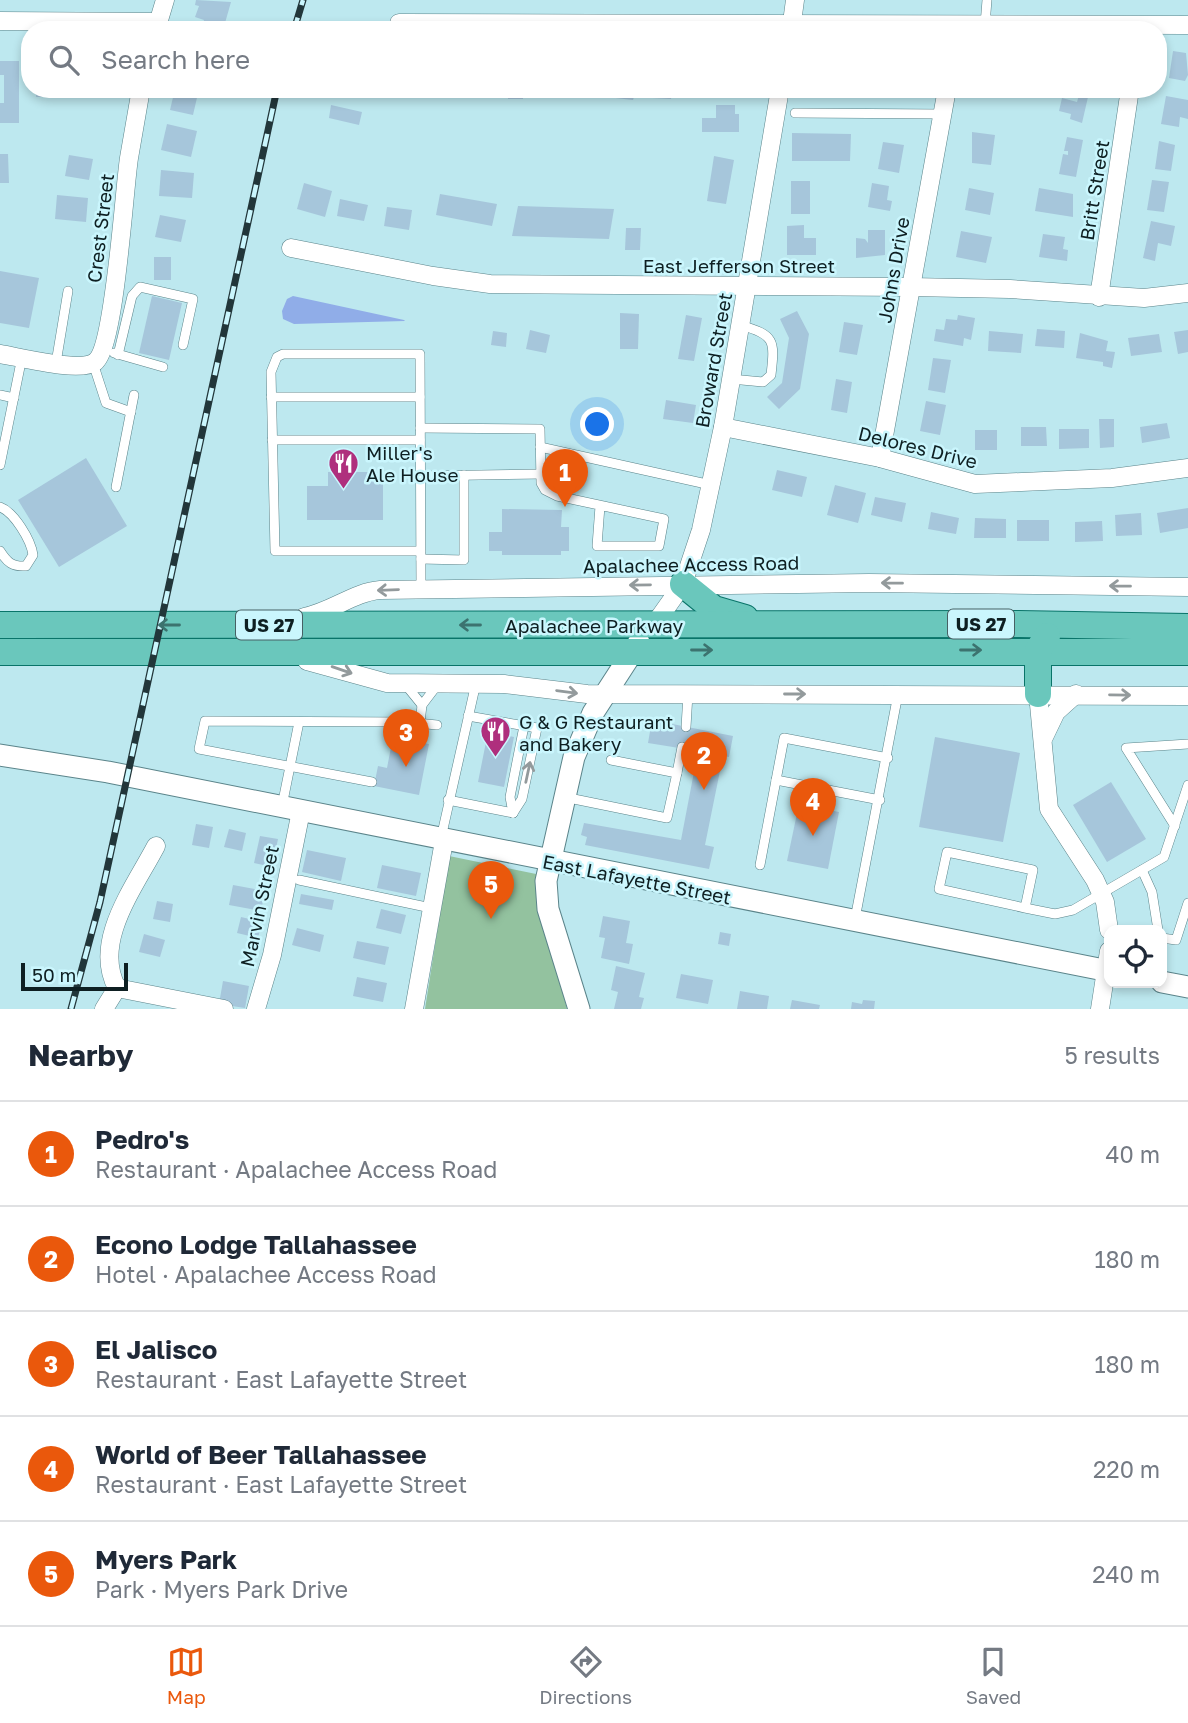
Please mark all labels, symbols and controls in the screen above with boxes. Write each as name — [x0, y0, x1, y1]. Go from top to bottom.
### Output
search box — [21, 21, 1167, 98]
icon: search — [45, 41, 83, 79]
text: Search here — [101, 44, 250, 75]
street label: Britt Street — [1075, 138, 1113, 242]
street label: Crest Street — [82, 172, 118, 284]
street label: Johns Drive — [872, 215, 914, 325]
street label: East Jefferson Street — [643, 254, 835, 277]
street label: Broward Street — [690, 291, 736, 429]
your location — [580, 407, 614, 441]
street label: Delores Drive — [856, 421, 980, 473]
place label: Miller's Ale House — [366, 441, 458, 486]
restaurant icon: Miller's Ale House — [326, 446, 360, 490]
pin: 1 — [542, 449, 588, 507]
street label: Apalachee Access Road — [583, 551, 799, 577]
one-way arrow — [881, 576, 904, 590]
one-way arrow — [629, 578, 652, 592]
one-way arrow — [1109, 579, 1132, 592]
one-way arrow — [377, 583, 400, 597]
road number: US 27 — [236, 610, 302, 640]
road number: US 27 — [948, 610, 1014, 638]
street label: Apalachee Parkway — [505, 614, 683, 637]
one-way arrow — [157, 618, 180, 632]
one-way arrow — [458, 618, 481, 632]
one-way arrow — [690, 643, 713, 657]
one-way arrow — [960, 643, 983, 657]
one-way arrow — [331, 665, 353, 677]
one-way arrow — [556, 686, 578, 699]
one-way arrow — [783, 687, 806, 701]
one-way arrow — [1109, 688, 1132, 701]
pin: 3 — [383, 709, 429, 767]
place label: G & G Restaurant and Bakery — [519, 710, 673, 755]
restaurant icon: G & G Restaurant and Bakery — [479, 715, 513, 759]
pin: 2 — [681, 732, 727, 790]
one-way arrow — [521, 761, 535, 784]
pin: 4 — [790, 778, 836, 836]
street label: Marvin Street — [235, 843, 283, 969]
street label: East Lafayette Street — [541, 849, 733, 909]
pin: 5 — [468, 861, 514, 919]
map controls — [1104, 925, 1167, 988]
button: locate — [1104, 925, 1167, 988]
scale bar — [21, 960, 128, 992]
text: 50 m — [32, 963, 76, 986]
text: Nearby — [28, 1037, 133, 1073]
text: 5 results — [1064, 1041, 1160, 1069]
text: Pedro's — [95, 1124, 189, 1155]
text: 1 — [45, 1140, 57, 1168]
text: 40 m — [1106, 1140, 1160, 1168]
text: Restaurant · Apalachee Access Road — [95, 1155, 497, 1183]
text: Econo Lodge Tallahassee — [95, 1229, 417, 1260]
text: 2 — [44, 1245, 58, 1273]
text: 180 m — [1094, 1245, 1160, 1273]
text: Hotel · Apalachee Access Road — [95, 1260, 437, 1288]
text: El Jalisco — [95, 1334, 217, 1365]
text: 3 — [44, 1350, 58, 1378]
text: 180 m — [1094, 1350, 1160, 1378]
text: Restaurant · East Lafayette Street — [95, 1365, 467, 1393]
text: World of Beer Tallahassee — [95, 1439, 427, 1470]
text: 4 — [44, 1455, 58, 1483]
text: 220 m — [1093, 1455, 1160, 1483]
text: Restaurant · East Lafayette Street — [95, 1470, 467, 1498]
text: Myers Park — [95, 1544, 237, 1575]
text: 5 — [44, 1560, 58, 1588]
text: 240 m — [1092, 1560, 1160, 1588]
text: Park · Myers Park Drive — [95, 1575, 348, 1603]
tab: Map — [167, 1643, 206, 1708]
tab: Directions — [539, 1643, 632, 1708]
tab: Saved — [966, 1643, 1021, 1708]

